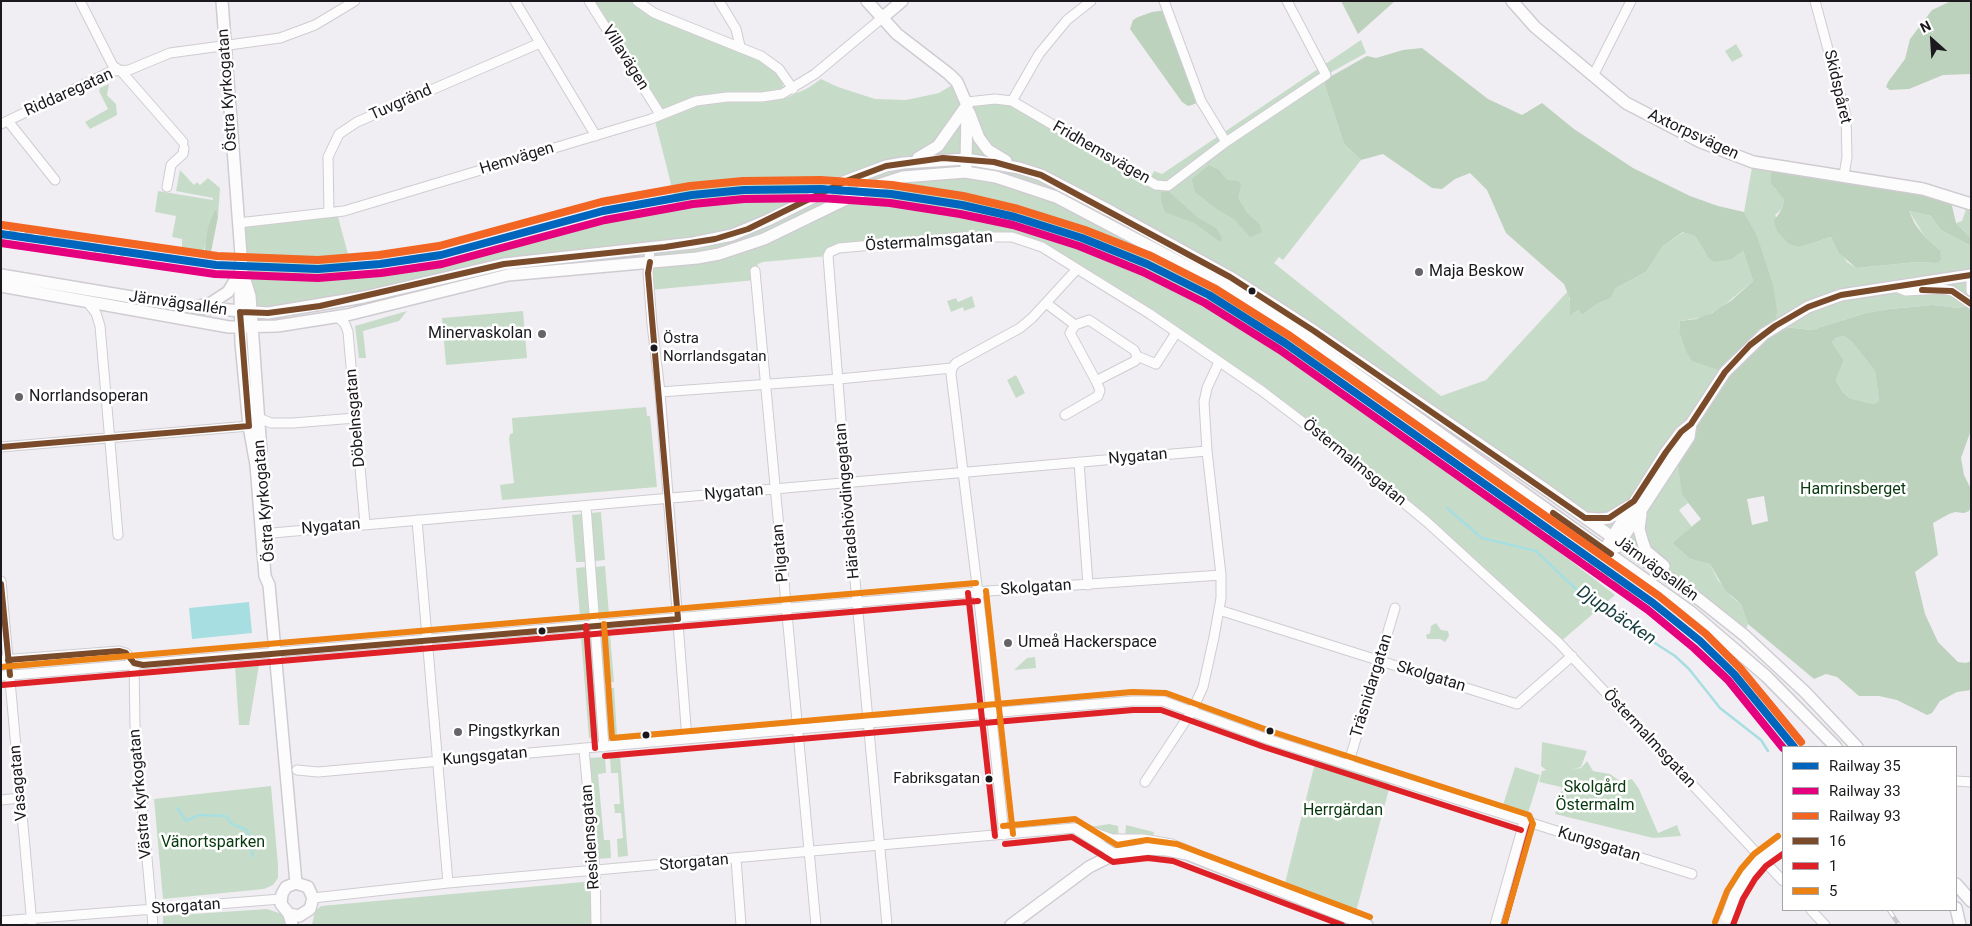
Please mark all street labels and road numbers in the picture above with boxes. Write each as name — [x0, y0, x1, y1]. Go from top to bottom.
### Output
street label: Villavägen — [597, 22, 653, 94]
street label: Östra Kyrkogatan — [214, 28, 242, 152]
street label: Skidspåret — [1819, 48, 1855, 126]
street label: Riddaregatan — [22, 65, 116, 121]
street label: Tuvgränd — [367, 81, 435, 125]
street label: Axtorpsvägen — [1645, 106, 1741, 164]
street label: Fridhemsvägen — [1049, 117, 1153, 189]
street label: Hemvägen — [478, 139, 556, 179]
street label: Östermalmsgatan — [865, 228, 993, 256]
street label: Järnvägsallén — [128, 288, 228, 320]
street label: Döbelnsgatan — [342, 368, 370, 468]
street label: Östermalmsgatan — [1298, 415, 1410, 511]
street label: Häradshövdingegatan — [832, 422, 864, 580]
street label: Östra Kyrkogatan — [250, 439, 280, 563]
street label: Nygatan — [1108, 445, 1168, 469]
street label: Nygatan — [704, 481, 764, 505]
street label: Nygatan — [301, 515, 361, 539]
street label: Pilgatan — [769, 523, 793, 583]
street label: Järnvägsallén — [1610, 532, 1702, 606]
street label: Skolgatan — [1000, 576, 1072, 600]
street label: Träsnidargatan — [1347, 632, 1397, 740]
street label: Skolgatan — [1394, 657, 1468, 697]
street label: Östermalmsgatan — [1598, 686, 1700, 792]
street label: Västra Kyrkogatan — [126, 728, 156, 860]
street label: Vasagatan — [6, 744, 32, 822]
street label: Kungsgatan — [442, 744, 528, 770]
street label: Residensgatan — [578, 784, 604, 890]
street label: Kungsgatan — [1555, 823, 1643, 867]
street label: Storgatan — [659, 850, 729, 876]
street label: Storgatan — [151, 895, 221, 919]

